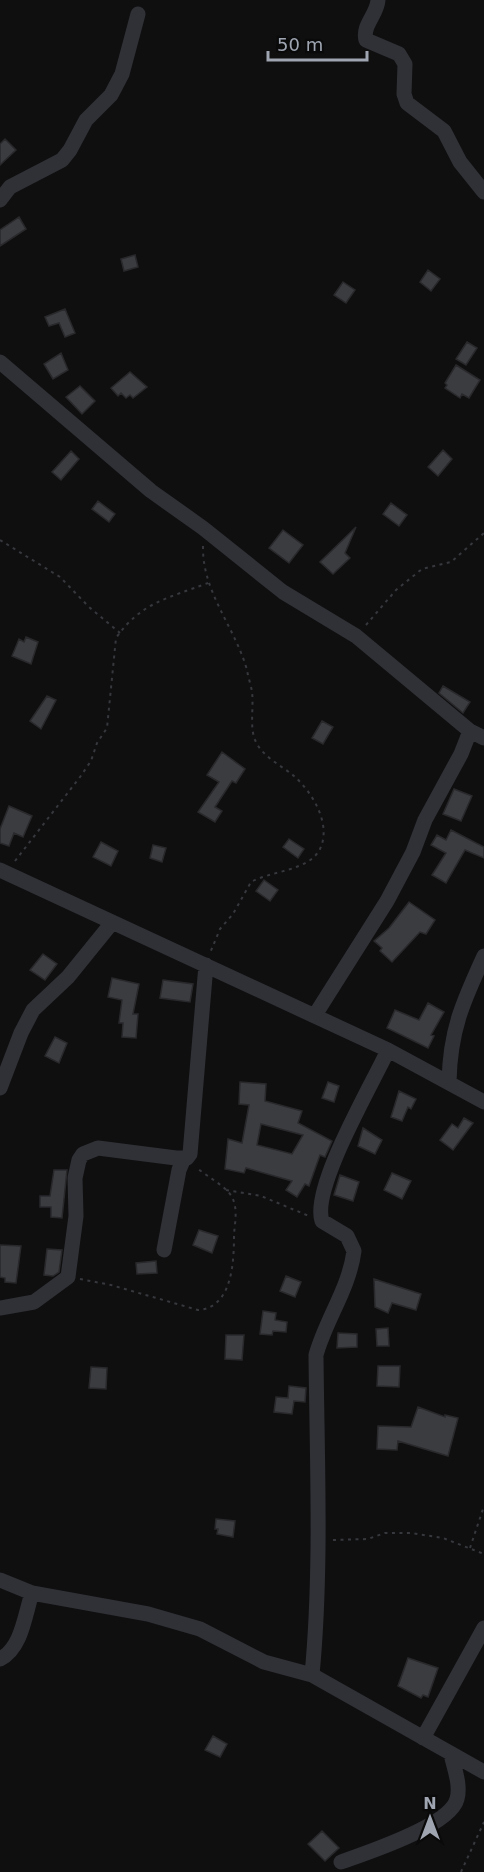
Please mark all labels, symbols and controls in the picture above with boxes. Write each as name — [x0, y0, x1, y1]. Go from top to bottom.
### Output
scale bar — [268, 24, 367, 62]
text: 50 m — [277, 34, 323, 55]
north arrow — [400, 1788, 460, 1848]
text: N — [423, 1794, 437, 1813]

